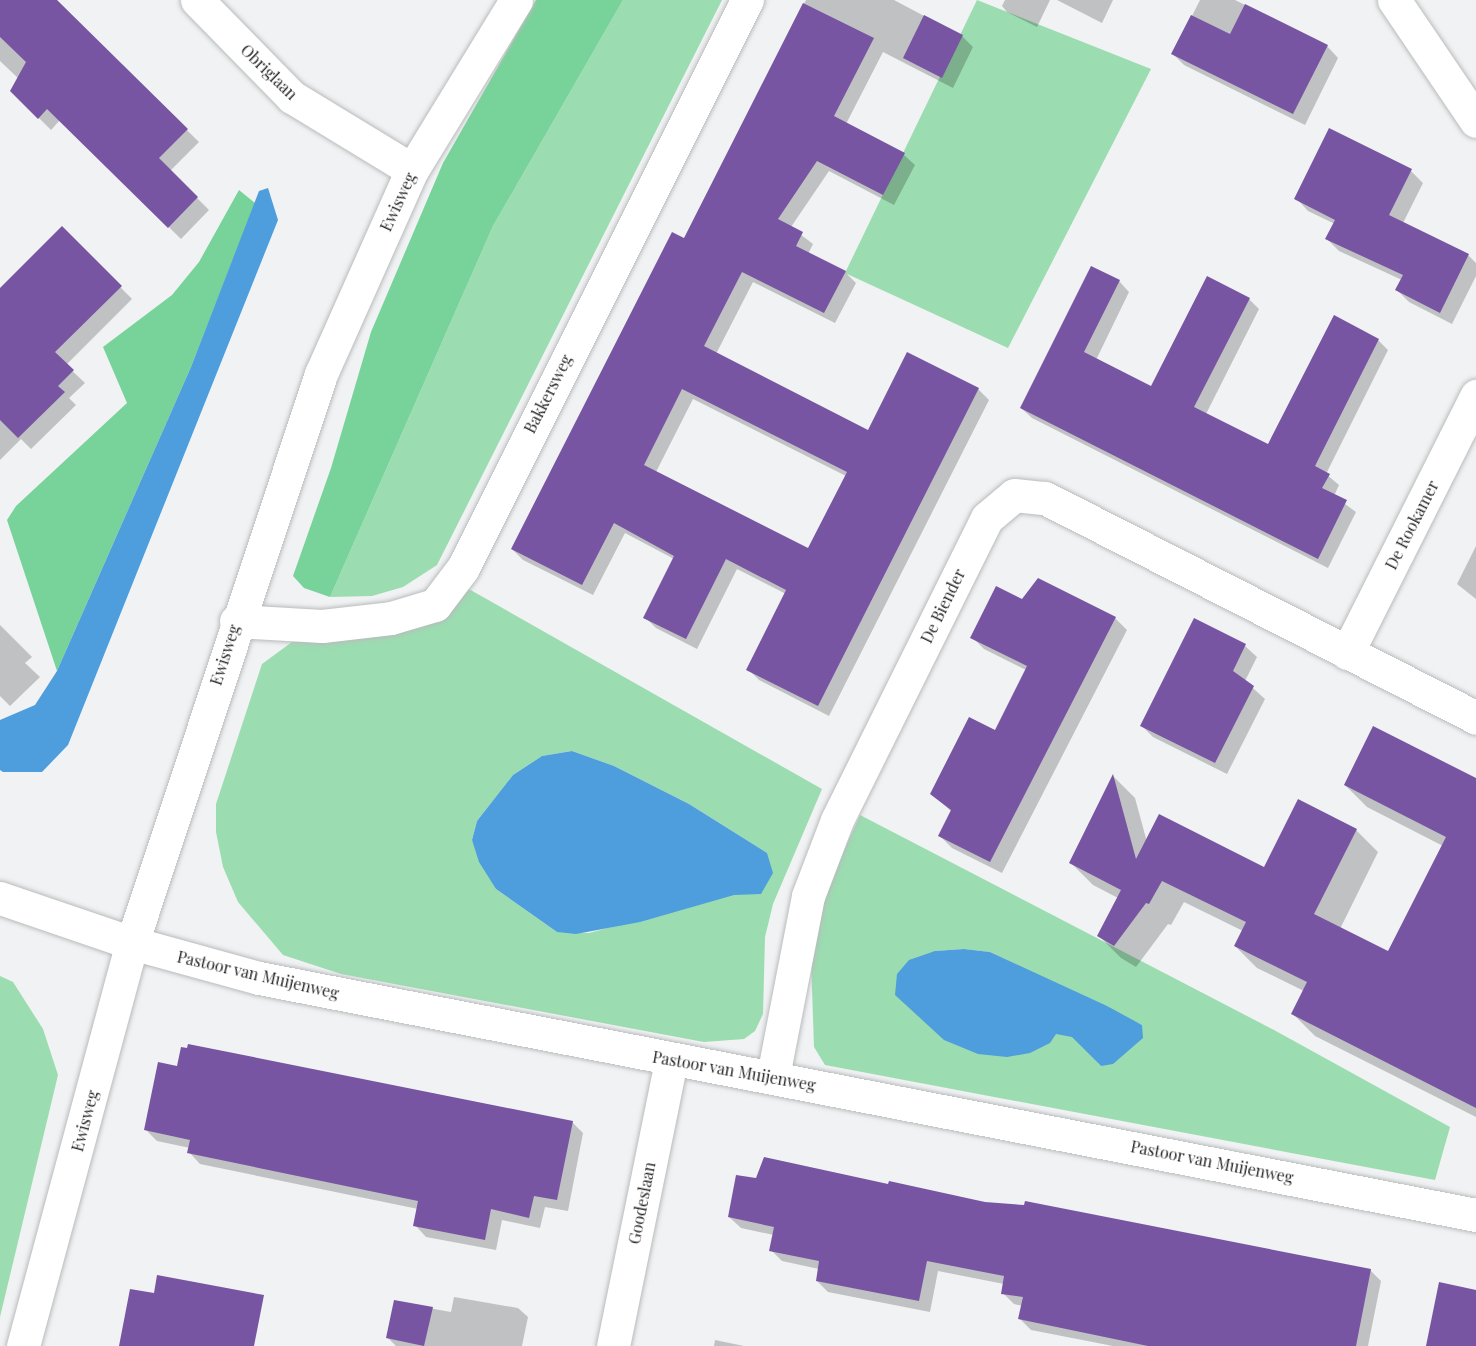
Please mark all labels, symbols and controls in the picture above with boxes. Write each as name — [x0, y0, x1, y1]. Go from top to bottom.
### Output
street label: Obriglaan — [237, 40, 301, 104]
street label: Ewisweg — [376, 170, 420, 234]
street label: Bakkersweg — [520, 351, 576, 437]
street label: De Rookamer — [1381, 477, 1443, 573]
street label: De Biender — [917, 566, 969, 646]
street label: Ewisweg — [206, 622, 244, 688]
street label: Pastoor van Muijenweg — [175, 947, 341, 1003]
street label: Pastoor van Muijenweg — [651, 1047, 817, 1095]
street label: Ewisweg — [68, 1088, 102, 1154]
street label: Pastoor van Muijenweg — [1129, 1137, 1295, 1187]
street label: Goodeslaan — [625, 1160, 659, 1246]

